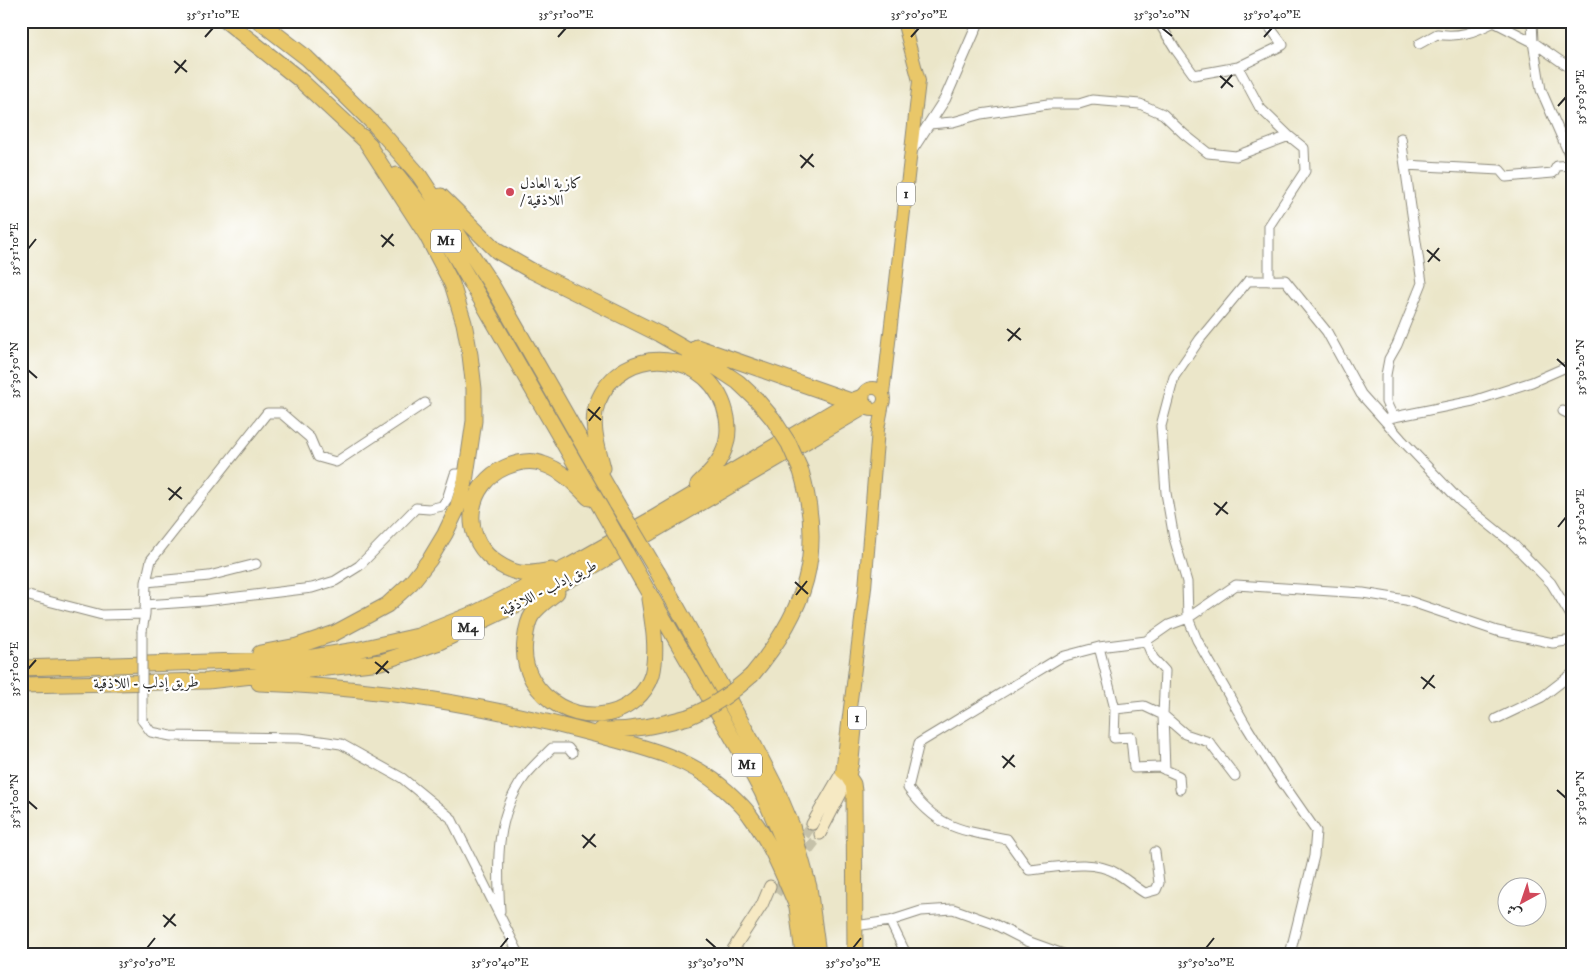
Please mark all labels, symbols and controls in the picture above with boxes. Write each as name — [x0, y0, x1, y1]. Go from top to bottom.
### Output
text: 35°51'10"E — [187, 7, 240, 22]
text: 35°51'00"E — [538, 7, 594, 22]
text: 35°50'50"E — [891, 7, 948, 22]
text: 35°30'20"N — [1134, 7, 1190, 22]
text: 35°50'40"E — [1243, 7, 1301, 22]
text: 35°50'30"E — [1573, 69, 1588, 125]
place label: كازية العادل / اللاذقية — [520, 174, 582, 210]
road number: 1 — [897, 182, 915, 205]
marker: كازية العادل / اللاذقية — [504, 186, 516, 198]
text: 35°51'10"E — [7, 222, 22, 276]
road number: M1 — [431, 230, 461, 252]
text: 35°30'20"N — [1573, 339, 1588, 395]
text: 35°30'50"N — [7, 342, 22, 398]
text: 35°50'20"E — [1573, 488, 1588, 545]
street label: طريق إدلب - اللاذقية — [498, 556, 600, 620]
road number: M4 — [452, 616, 484, 640]
text: 35°51'00"E — [7, 641, 22, 697]
street label: طريق إدلب - اللاذقية — [93, 673, 199, 693]
road number: 1 — [848, 706, 866, 730]
road number: M1 — [732, 754, 762, 776]
text: 35°30'30"N — [1573, 770, 1588, 826]
text: 35°31'00"N — [7, 773, 22, 828]
north arrow — [1496, 878, 1546, 928]
text: ش — [1503, 900, 1525, 923]
text: 35°50'50"E — [119, 955, 176, 970]
text: 35°50'40"E — [471, 955, 529, 970]
text: 35°30'50"N — [688, 955, 744, 970]
text: 35°50'30"E — [825, 955, 881, 970]
text: 35°50'20"E — [1178, 955, 1235, 970]

